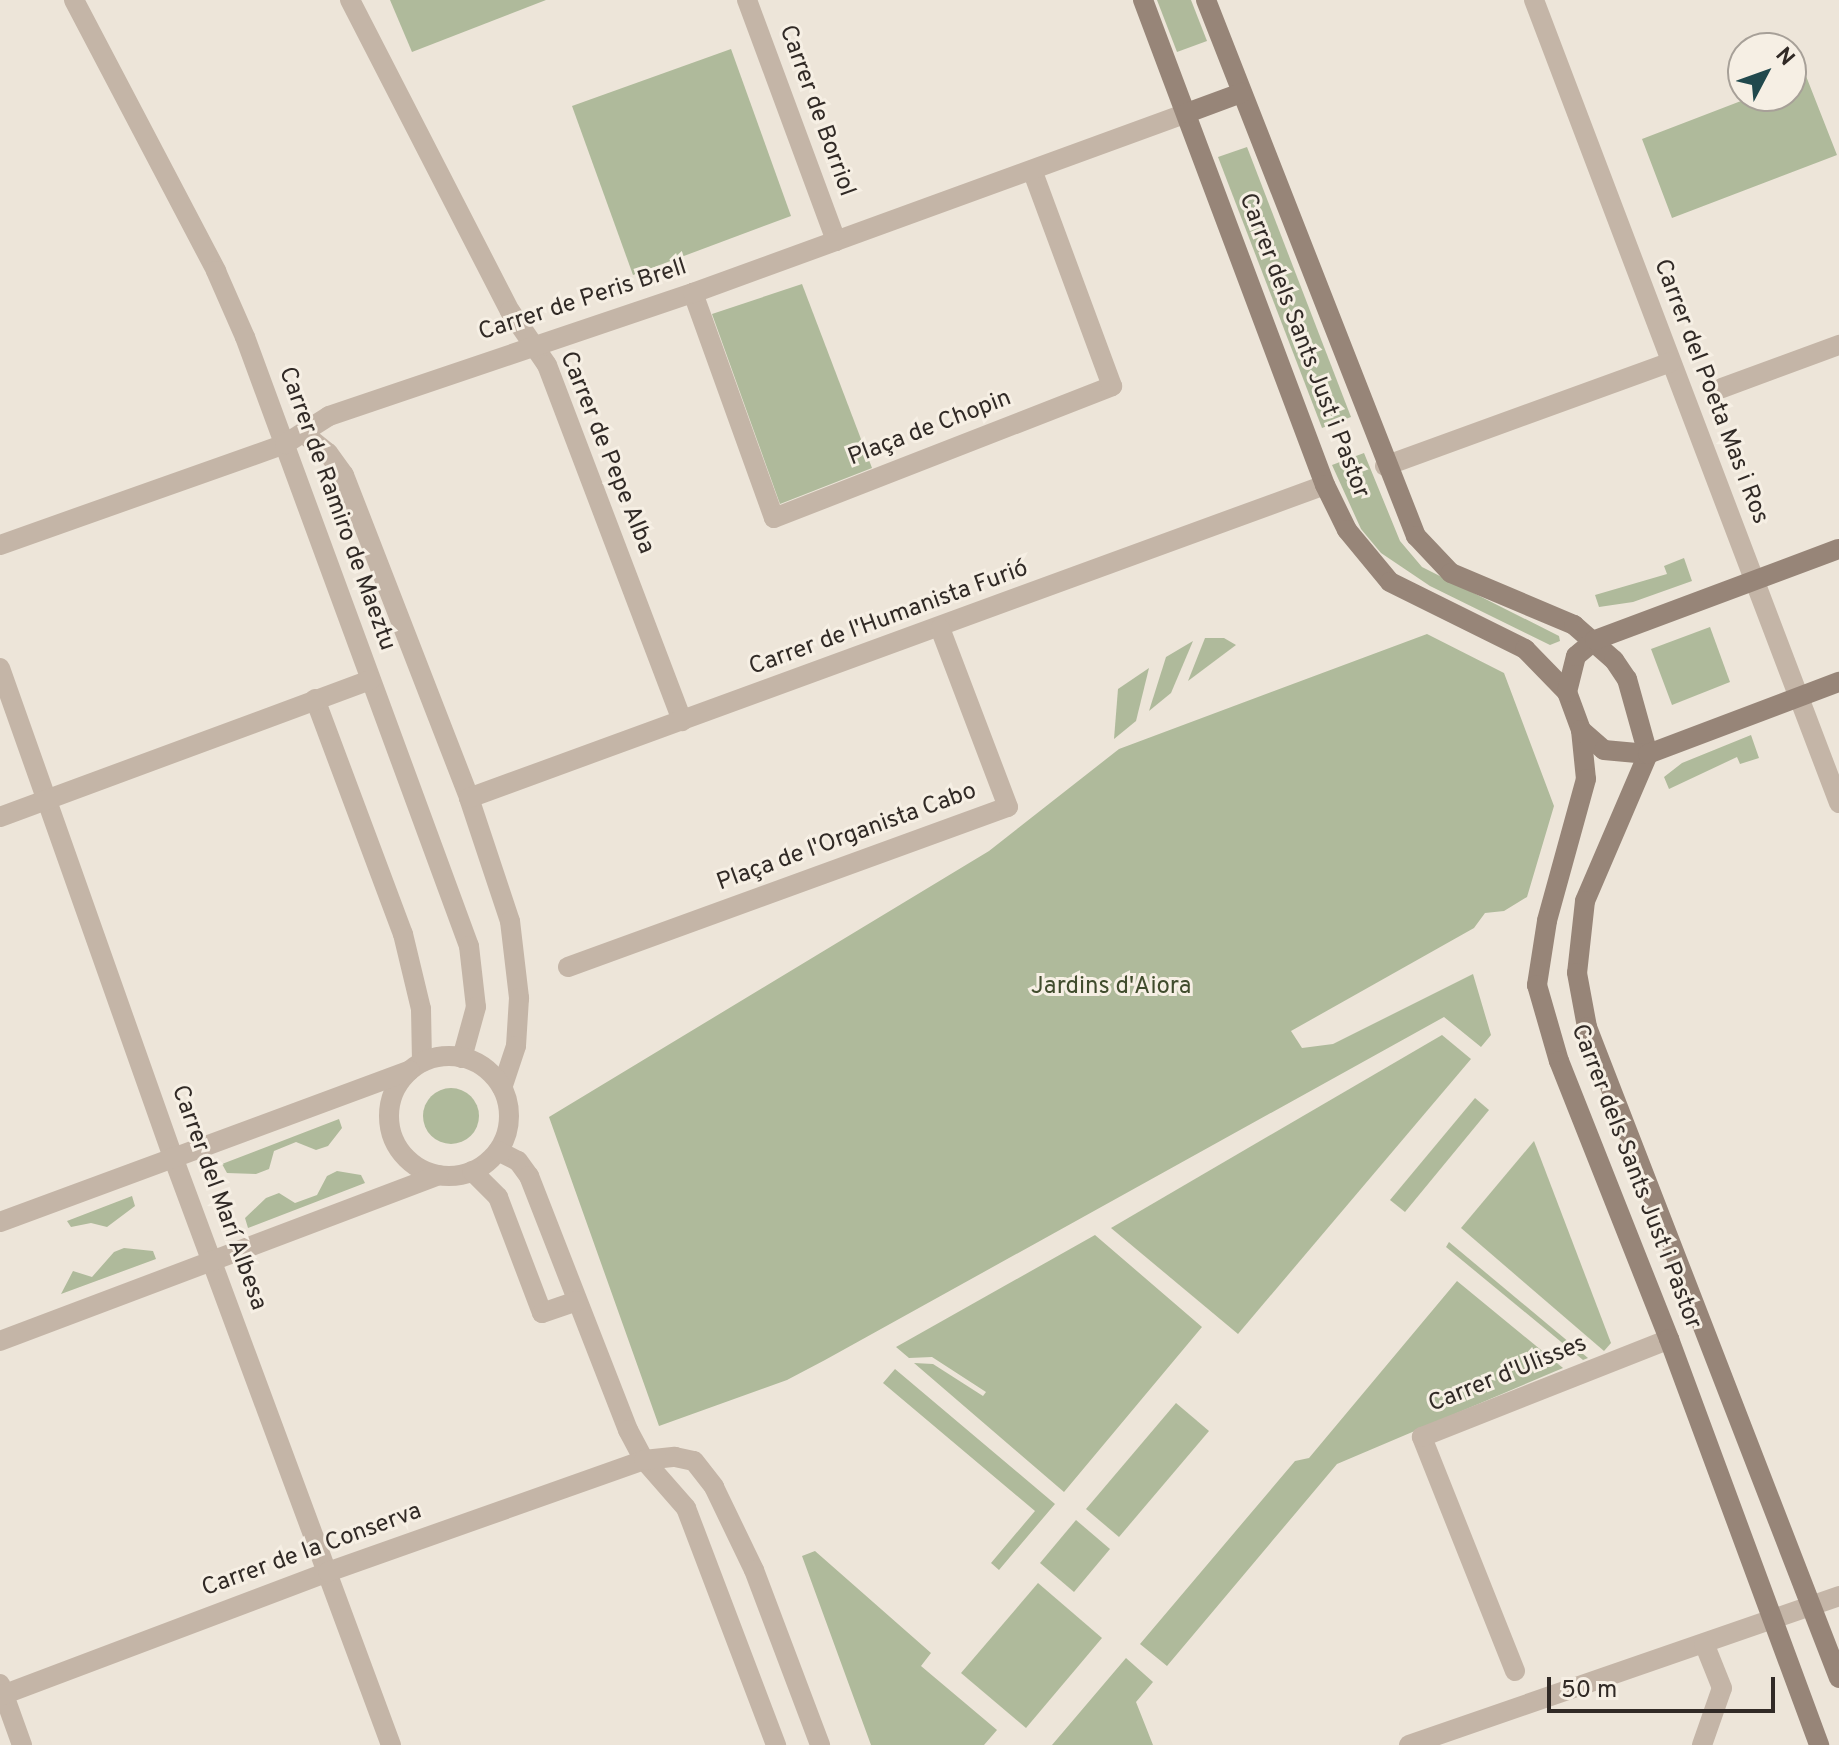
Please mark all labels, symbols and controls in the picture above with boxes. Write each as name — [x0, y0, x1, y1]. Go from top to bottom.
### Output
street label: Carrer de Borriol — [772, 21, 860, 201]
north arrow — [1727, 32, 1807, 112]
text: N — [1769, 42, 1799, 72]
street label: Carrer dels Sants Just i Pastor — [1231, 190, 1375, 502]
street label: Carrer de Peris Brell — [475, 254, 691, 348]
street label: Carrer del Poeta Mas i Ros — [1646, 256, 1774, 528]
street label: Carrer de Pepe Alba — [552, 347, 660, 559]
street label: Carrer de Ramiro de Maeztu — [271, 363, 401, 655]
street label: Plaça de Chopin — [844, 385, 1016, 473]
street label: Carrer de l'Humanista Furió — [746, 555, 1032, 683]
street label: Plaça de l'Organista Cabo — [713, 778, 981, 898]
park label: Jardins d'Aiora — [1031, 974, 1191, 1002]
street label: Carrer dels Sants Just i Pastor — [1563, 1021, 1707, 1333]
street label: Carrer del Marí Albesa — [164, 1081, 272, 1315]
street label: Carrer d'Ulisses — [1425, 1330, 1591, 1420]
street label: Carrer de la Conserva — [198, 1498, 426, 1604]
scale bar — [1551, 1661, 1779, 1711]
text: 50 m — [1561, 1676, 1617, 1706]

